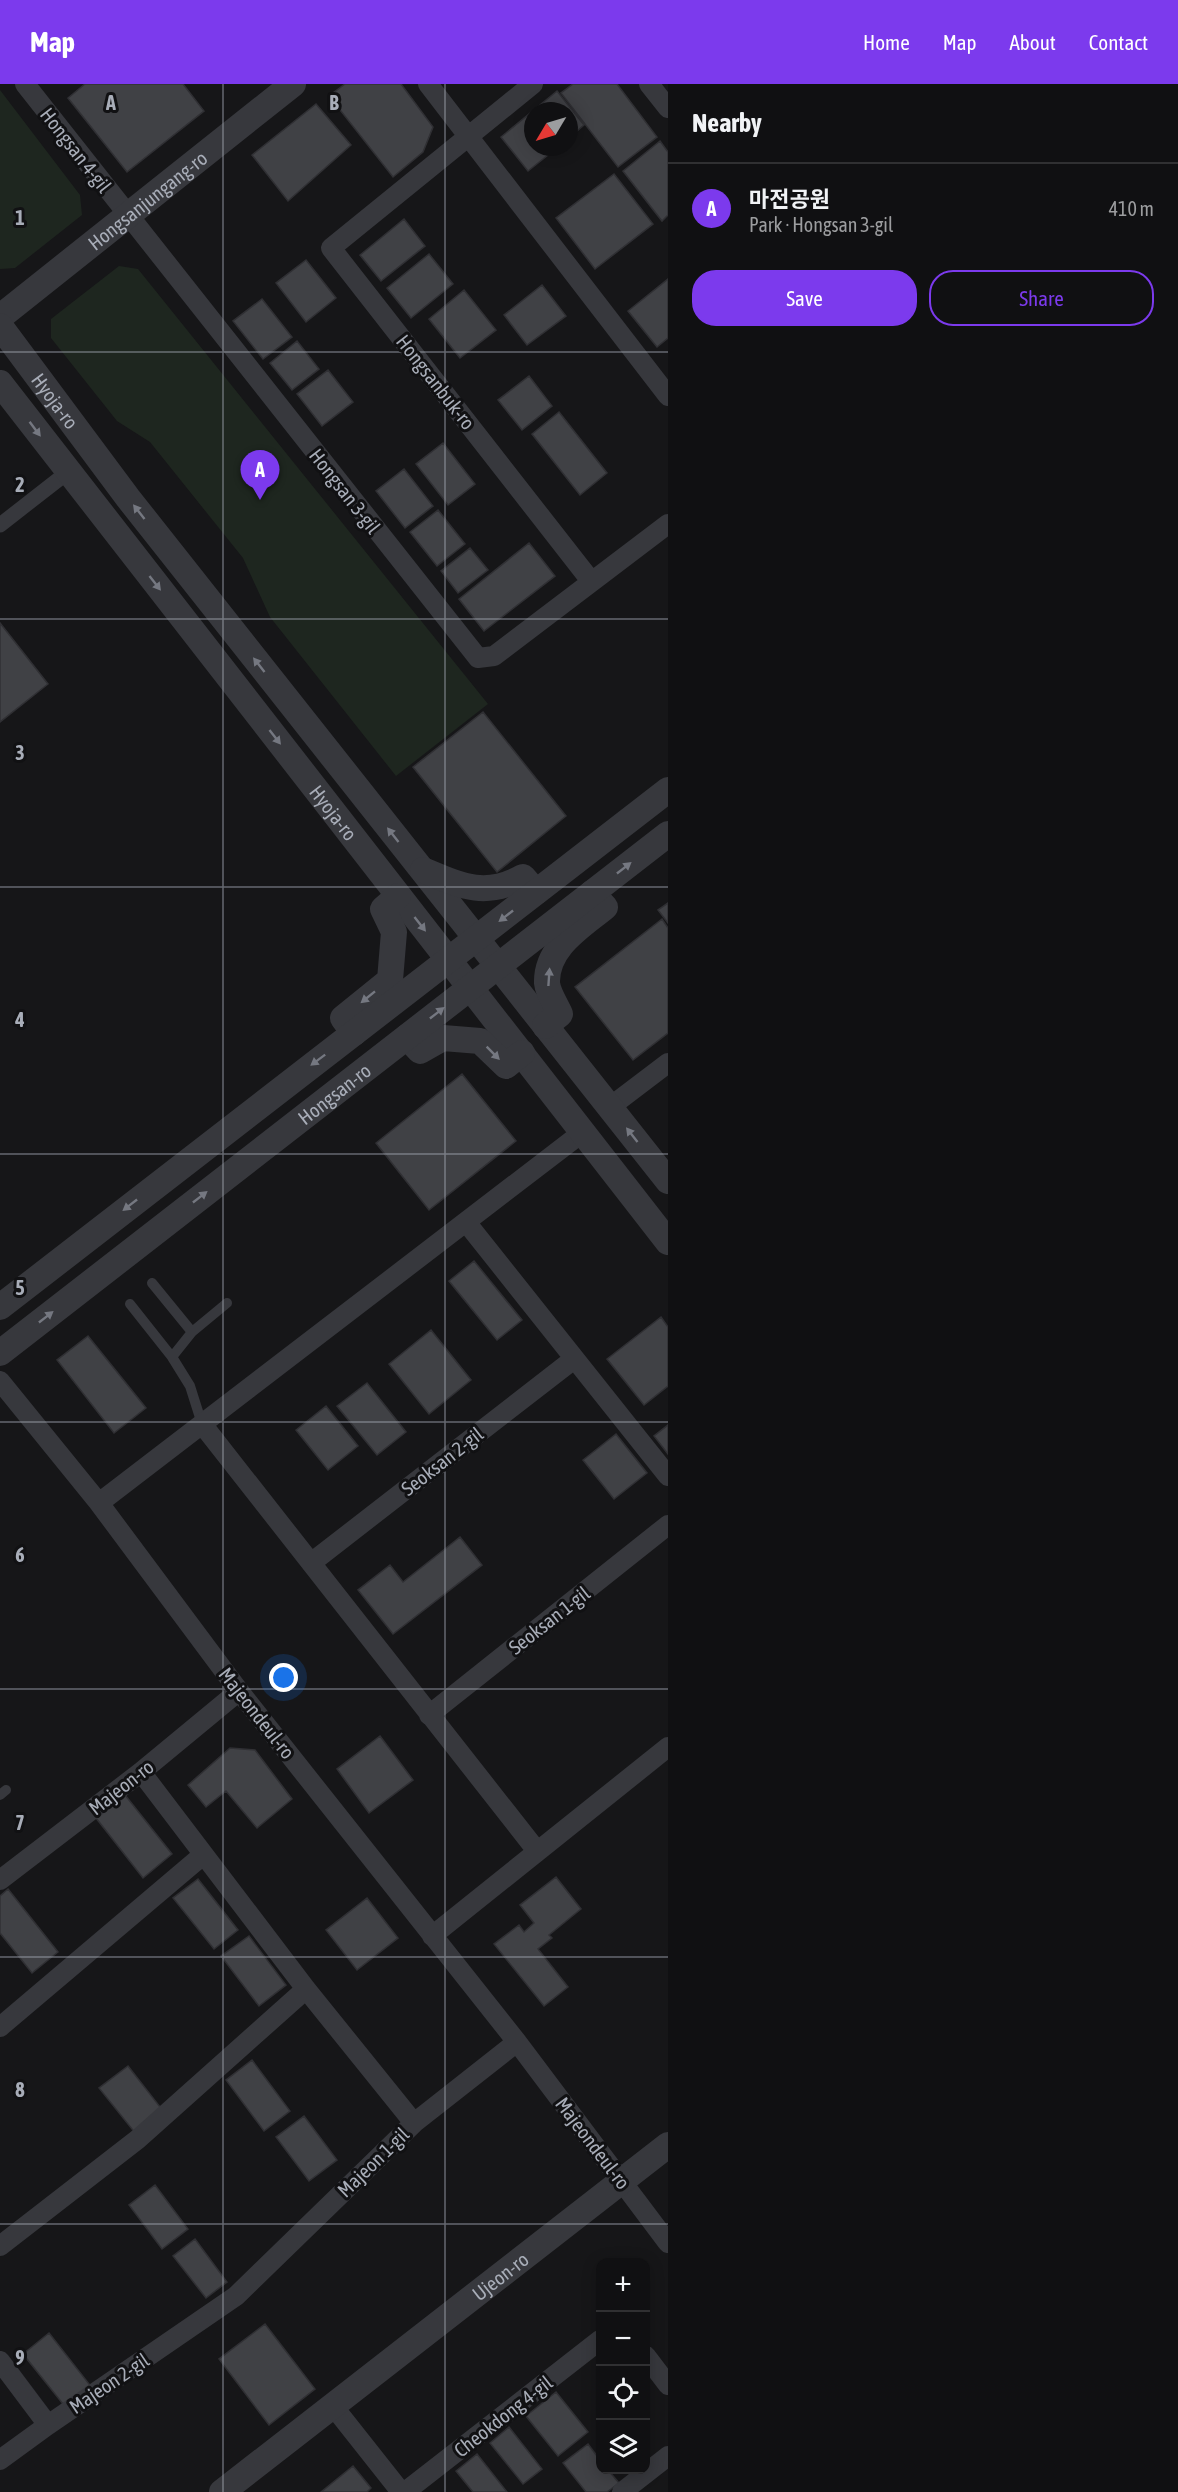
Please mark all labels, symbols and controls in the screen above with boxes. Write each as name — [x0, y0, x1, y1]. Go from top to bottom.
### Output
text: Map — [30, 26, 75, 58]
text: Home — [863, 30, 910, 54]
text: Map — [943, 30, 977, 54]
text: About — [1010, 30, 1056, 54]
text: Contact — [1089, 30, 1148, 54]
text: A — [105, 91, 116, 114]
text: B — [329, 91, 339, 114]
north arrow — [524, 102, 578, 156]
street label: Hongsan 4-gil — [36, 103, 117, 197]
text: Nearby — [692, 108, 762, 138]
street label: Hongsanjungang-ro — [83, 146, 211, 254]
text: 마전공원 — [749, 186, 830, 212]
text: A — [707, 197, 716, 220]
text: 410 m — [1109, 197, 1154, 220]
text: 1 — [15, 206, 25, 229]
text: Park · Hongsan 3-gil — [749, 213, 893, 236]
button: Save — [692, 270, 917, 326]
button: Share — [929, 270, 1154, 326]
street label: Hongsanbuk-ro — [392, 330, 480, 434]
street label: Hyoja-ro — [27, 368, 84, 433]
one-way arrow — [29, 422, 41, 437]
street label: Hongsan 3-gil — [305, 444, 386, 538]
pin: A — [240, 450, 280, 500]
text: 2 — [15, 473, 25, 496]
one-way arrow — [132, 504, 145, 520]
one-way arrow — [148, 576, 160, 591]
one-way arrow — [253, 657, 266, 673]
one-way arrow — [268, 730, 280, 745]
text: 3 — [15, 741, 25, 764]
street label: Hyoja-ro — [305, 780, 362, 844]
one-way arrow — [388, 827, 400, 842]
one-way arrow — [617, 863, 632, 875]
one-way arrow — [498, 910, 513, 922]
one-way arrow — [414, 916, 427, 932]
one-way arrow — [544, 967, 554, 986]
one-way arrow — [360, 991, 376, 1004]
one-way arrow — [429, 1007, 445, 1020]
text: 4 — [14, 1008, 25, 1031]
one-way arrow — [486, 1045, 500, 1060]
one-way arrow — [310, 1054, 325, 1066]
street label: Hongsan-ro — [293, 1058, 375, 1129]
one-way arrow — [627, 1128, 639, 1143]
one-way arrow — [192, 1192, 207, 1204]
one-way arrow — [122, 1199, 138, 1212]
text: 5 — [15, 1276, 25, 1299]
one-way arrow — [38, 1311, 54, 1324]
street label: Seoksan 2-gil — [397, 1422, 488, 1500]
text: 6 — [15, 1543, 25, 1566]
street label: Seoksan 1-gil — [504, 1581, 595, 1659]
street label: Majeondeul-ro — [214, 1663, 300, 1763]
your location — [269, 1663, 298, 1692]
street label: Majeon-ro — [84, 1755, 158, 1819]
text: 7 — [15, 1811, 25, 1834]
text: 8 — [15, 2078, 25, 2101]
street label: Majeondeul-ro — [551, 2092, 635, 2194]
street label: Majeon 1-gil — [333, 2122, 414, 2202]
street label: Ujeon-ro — [467, 2247, 532, 2305]
map controls — [596, 2258, 650, 2474]
button: + — [596, 2258, 650, 2312]
button: − — [596, 2312, 650, 2366]
text: 9 — [15, 2346, 25, 2369]
street label: Majeon 2-gil — [65, 2348, 154, 2418]
button: locate — [596, 2366, 650, 2420]
street label: Cheokdong 4-gil — [449, 2370, 557, 2461]
button: layers — [596, 2420, 650, 2474]

